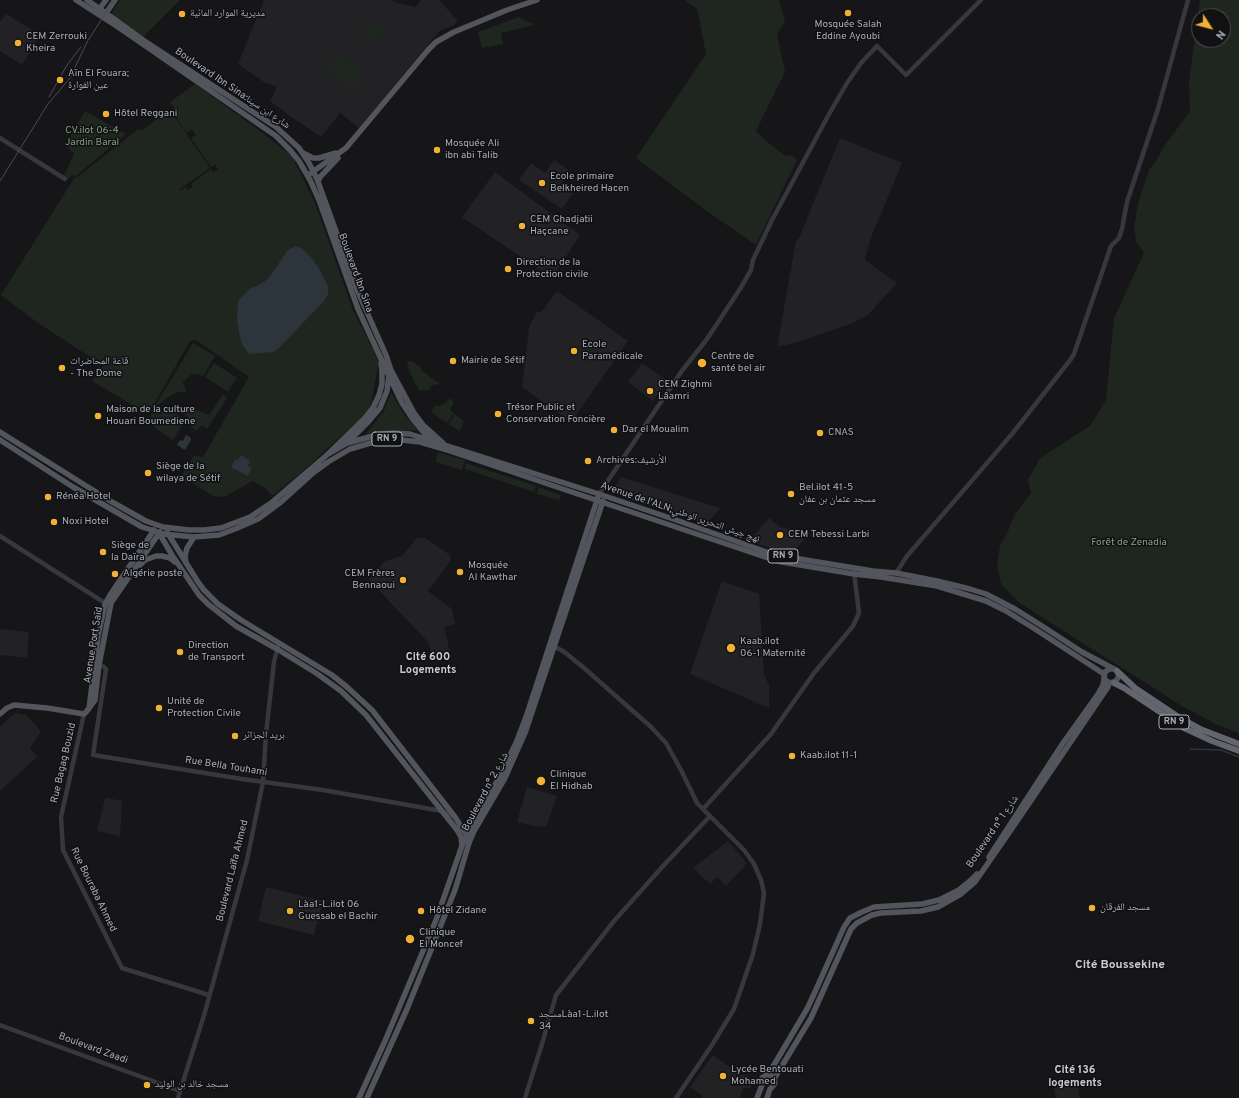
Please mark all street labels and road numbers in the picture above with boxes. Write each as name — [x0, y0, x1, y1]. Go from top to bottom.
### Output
street label: Boulevard Ibn Sina:شارع ابن سينا — [172, 46, 292, 132]
street label: Boulevard Ibn Sina — [335, 232, 375, 314]
road number: RN 9 — [372, 432, 402, 446]
street label: Avenue de l'ALN;نهج جيش التحرير الوطني — [599, 480, 761, 546]
road number: RN 9 — [768, 549, 798, 563]
street label: Avenue Port Saïd — [82, 606, 106, 684]
road number: RN 9 — [1159, 715, 1189, 729]
street label: Rue Bagag Bouzid — [49, 722, 79, 804]
street label: Boulevard n° شارع 2 — [460, 751, 512, 833]
street label: Rue Bella Touhami — [184, 755, 268, 779]
street label: Boulevard n° شارع 1 — [964, 794, 1022, 870]
street label: Boulevard Laïfa Ahmed — [215, 819, 251, 923]
street label: Rue Bouraba Ahmed — [67, 846, 119, 934]
street label: Boulevard Zaadi — [57, 1031, 129, 1067]

